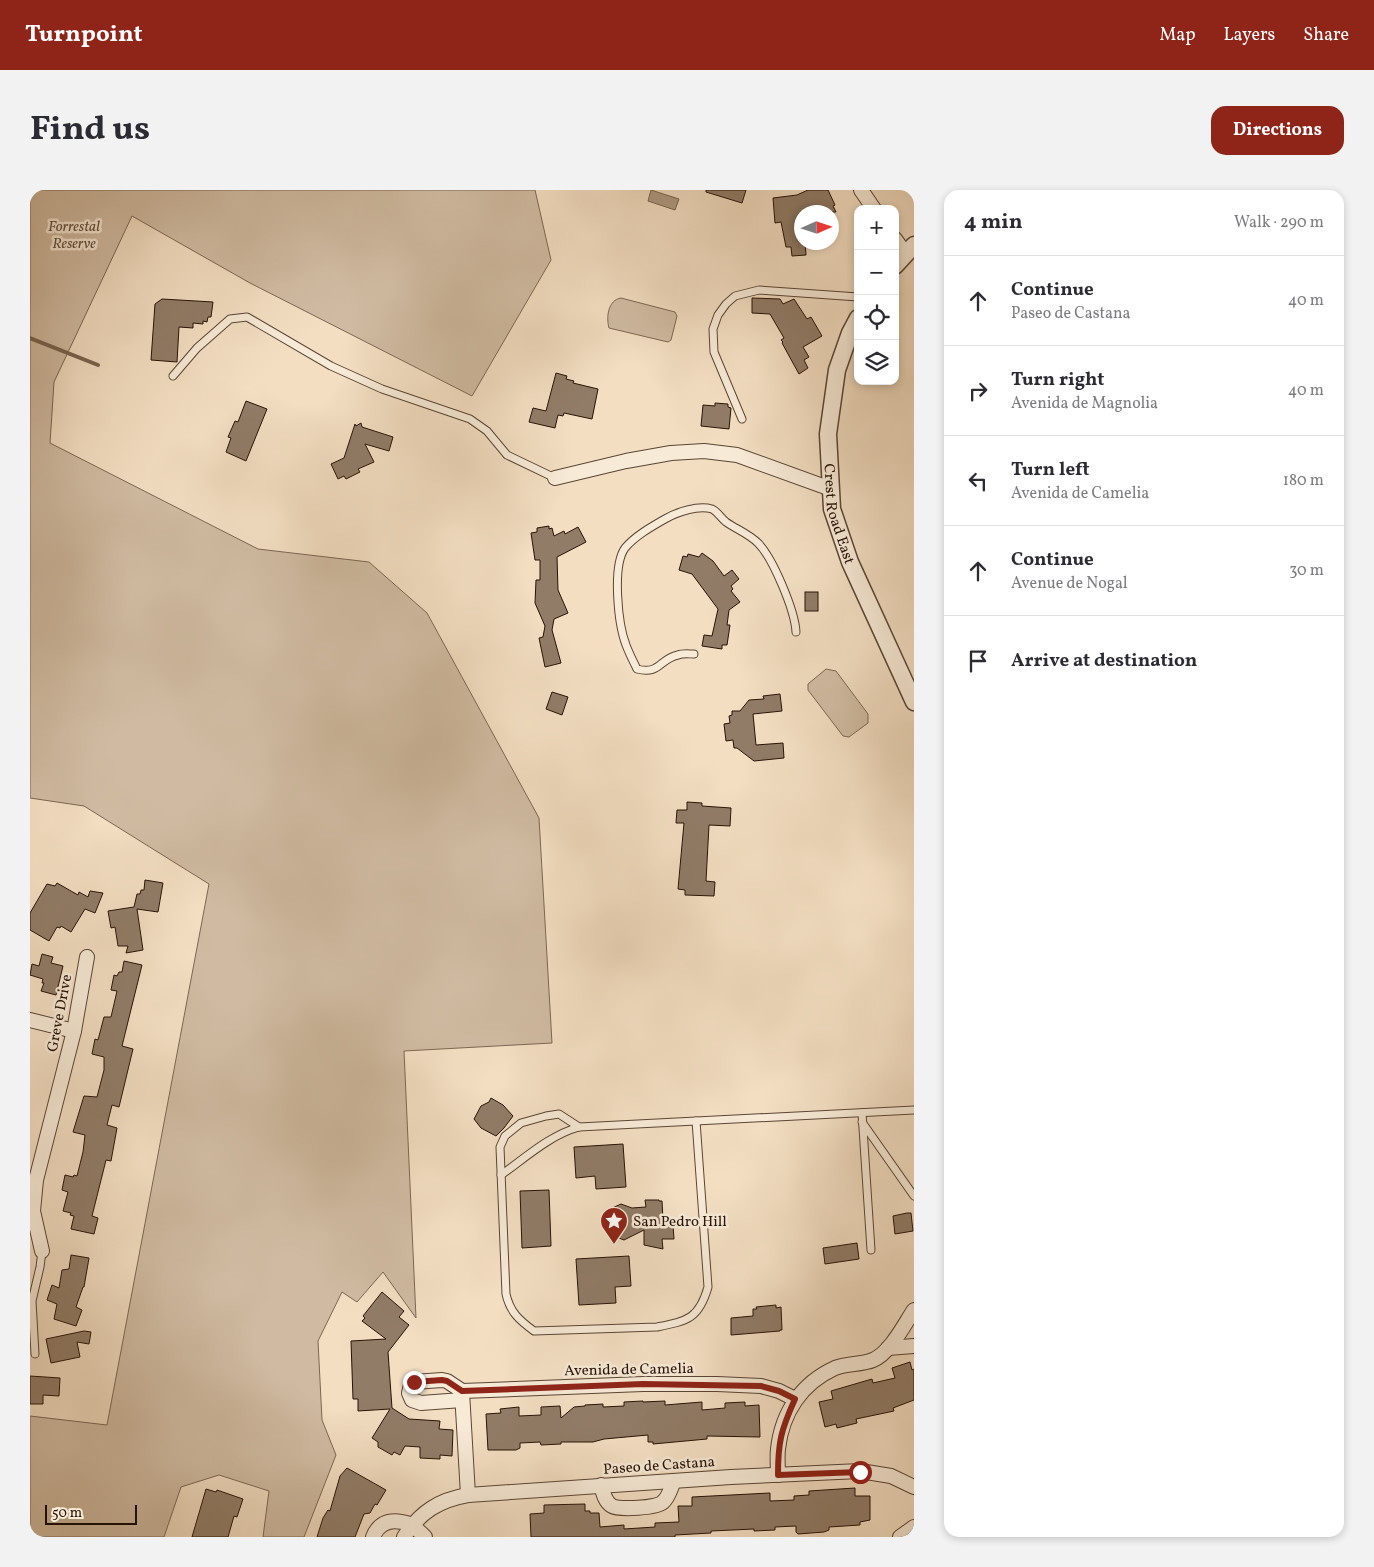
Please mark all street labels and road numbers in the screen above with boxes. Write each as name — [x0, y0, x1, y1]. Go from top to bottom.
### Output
street label: Crest Road East — [818, 463, 859, 567]
street label: Greve Drive — [43, 973, 78, 1054]
street label: Avenida de Camelia — [564, 1359, 694, 1382]
street label: Paseo de Castana — [602, 1452, 716, 1481]

